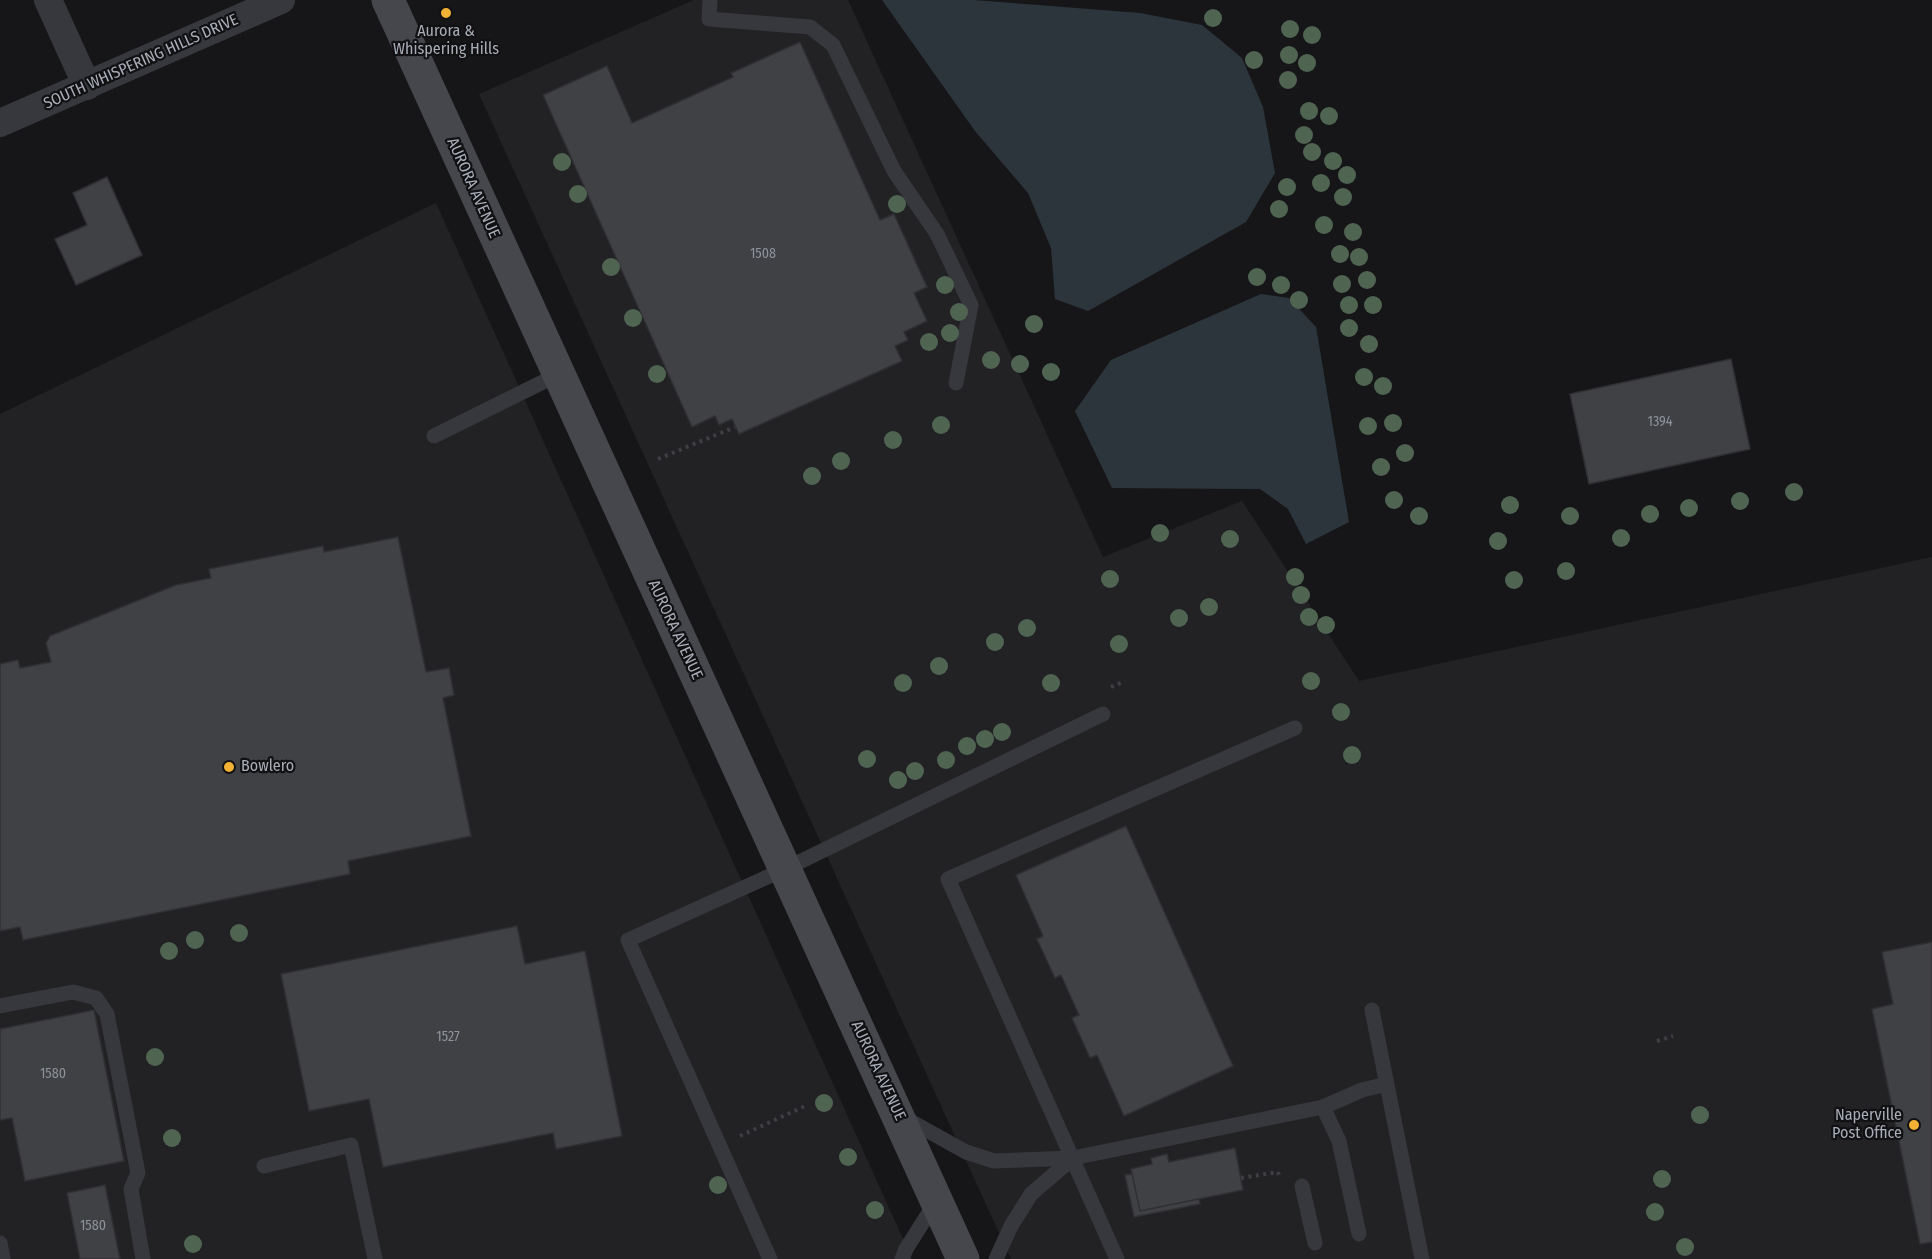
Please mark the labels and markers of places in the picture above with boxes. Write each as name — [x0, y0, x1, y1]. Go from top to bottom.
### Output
marker: Aurora & Whispering Hills — [439, 6, 453, 20]
place label: Aurora & Whispering Hills — [393, 22, 499, 60]
place label: Bowlero — [241, 757, 294, 777]
marker: Bowlero — [222, 760, 236, 774]
place label: Naperville Post Office — [1832, 1106, 1902, 1144]
marker: Naperville Post Office — [1907, 1118, 1921, 1132]

